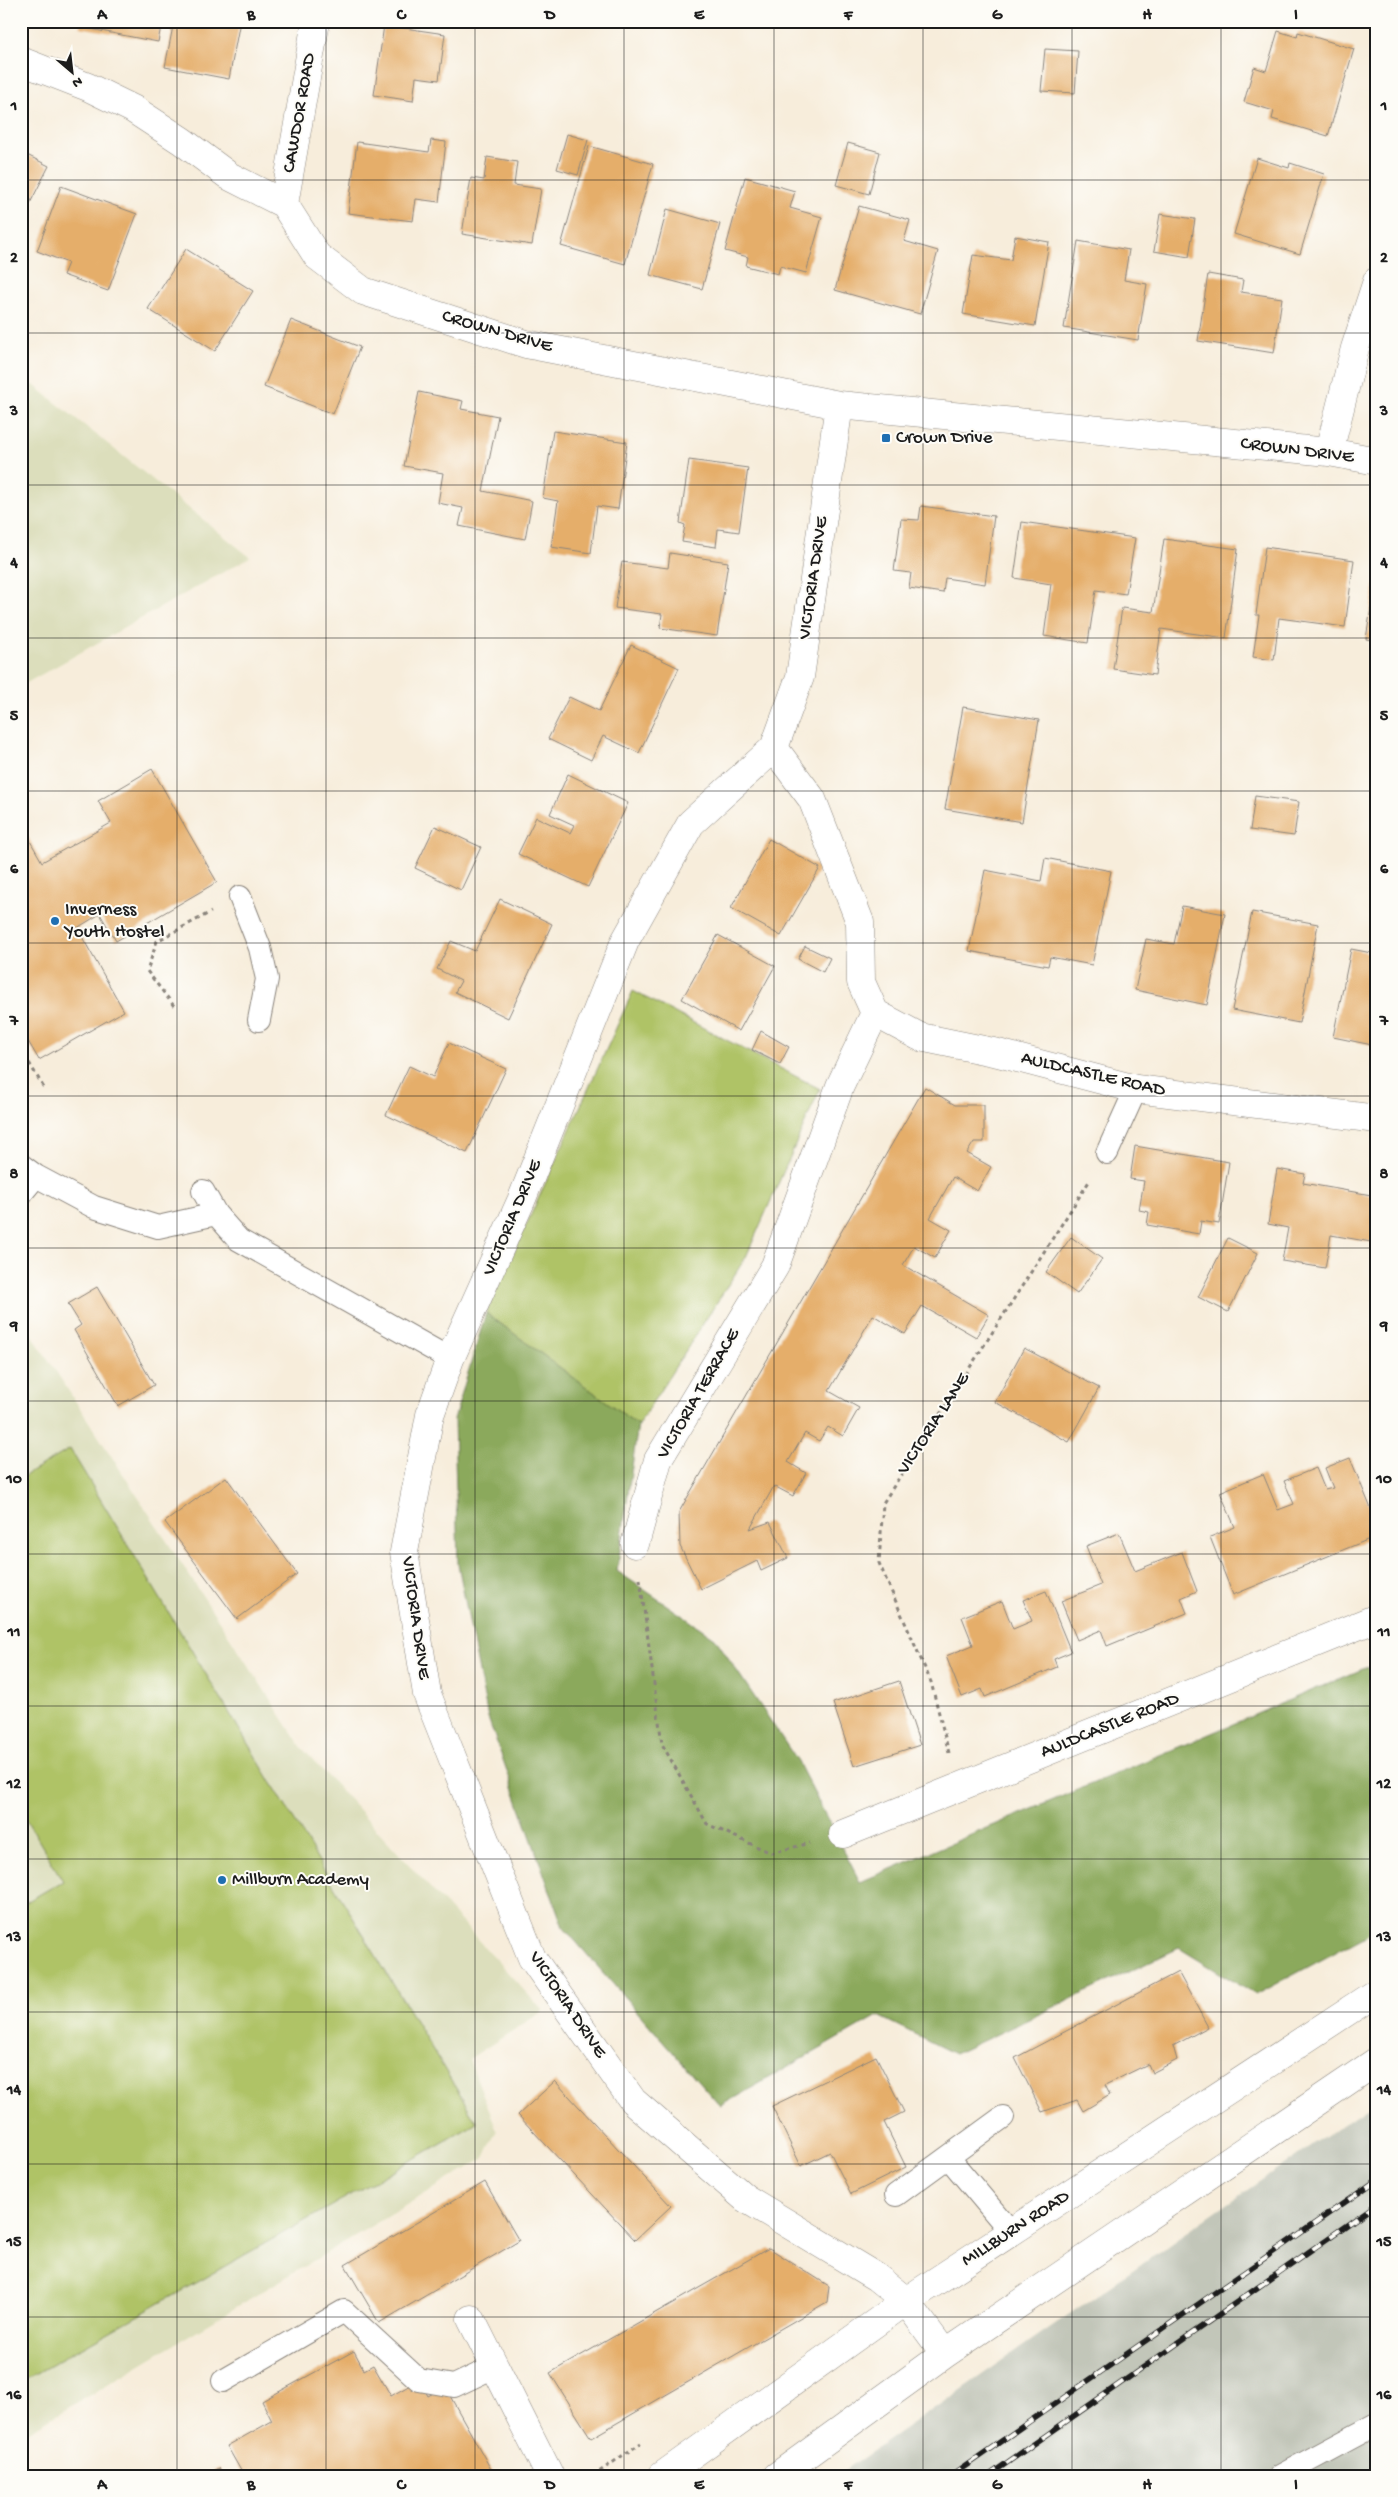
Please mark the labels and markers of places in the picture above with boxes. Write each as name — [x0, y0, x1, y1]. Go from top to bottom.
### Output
place label: Crown Drive — [896, 427, 993, 450]
marker: Crown Drive — [880, 432, 892, 444]
place label: Inverness Youth Hostel — [63, 899, 165, 944]
marker: Inverness Youth Hostel — [49, 915, 61, 927]
place label: Millburn Academy — [232, 1869, 370, 1892]
marker: Millburn Academy — [216, 1874, 228, 1886]

